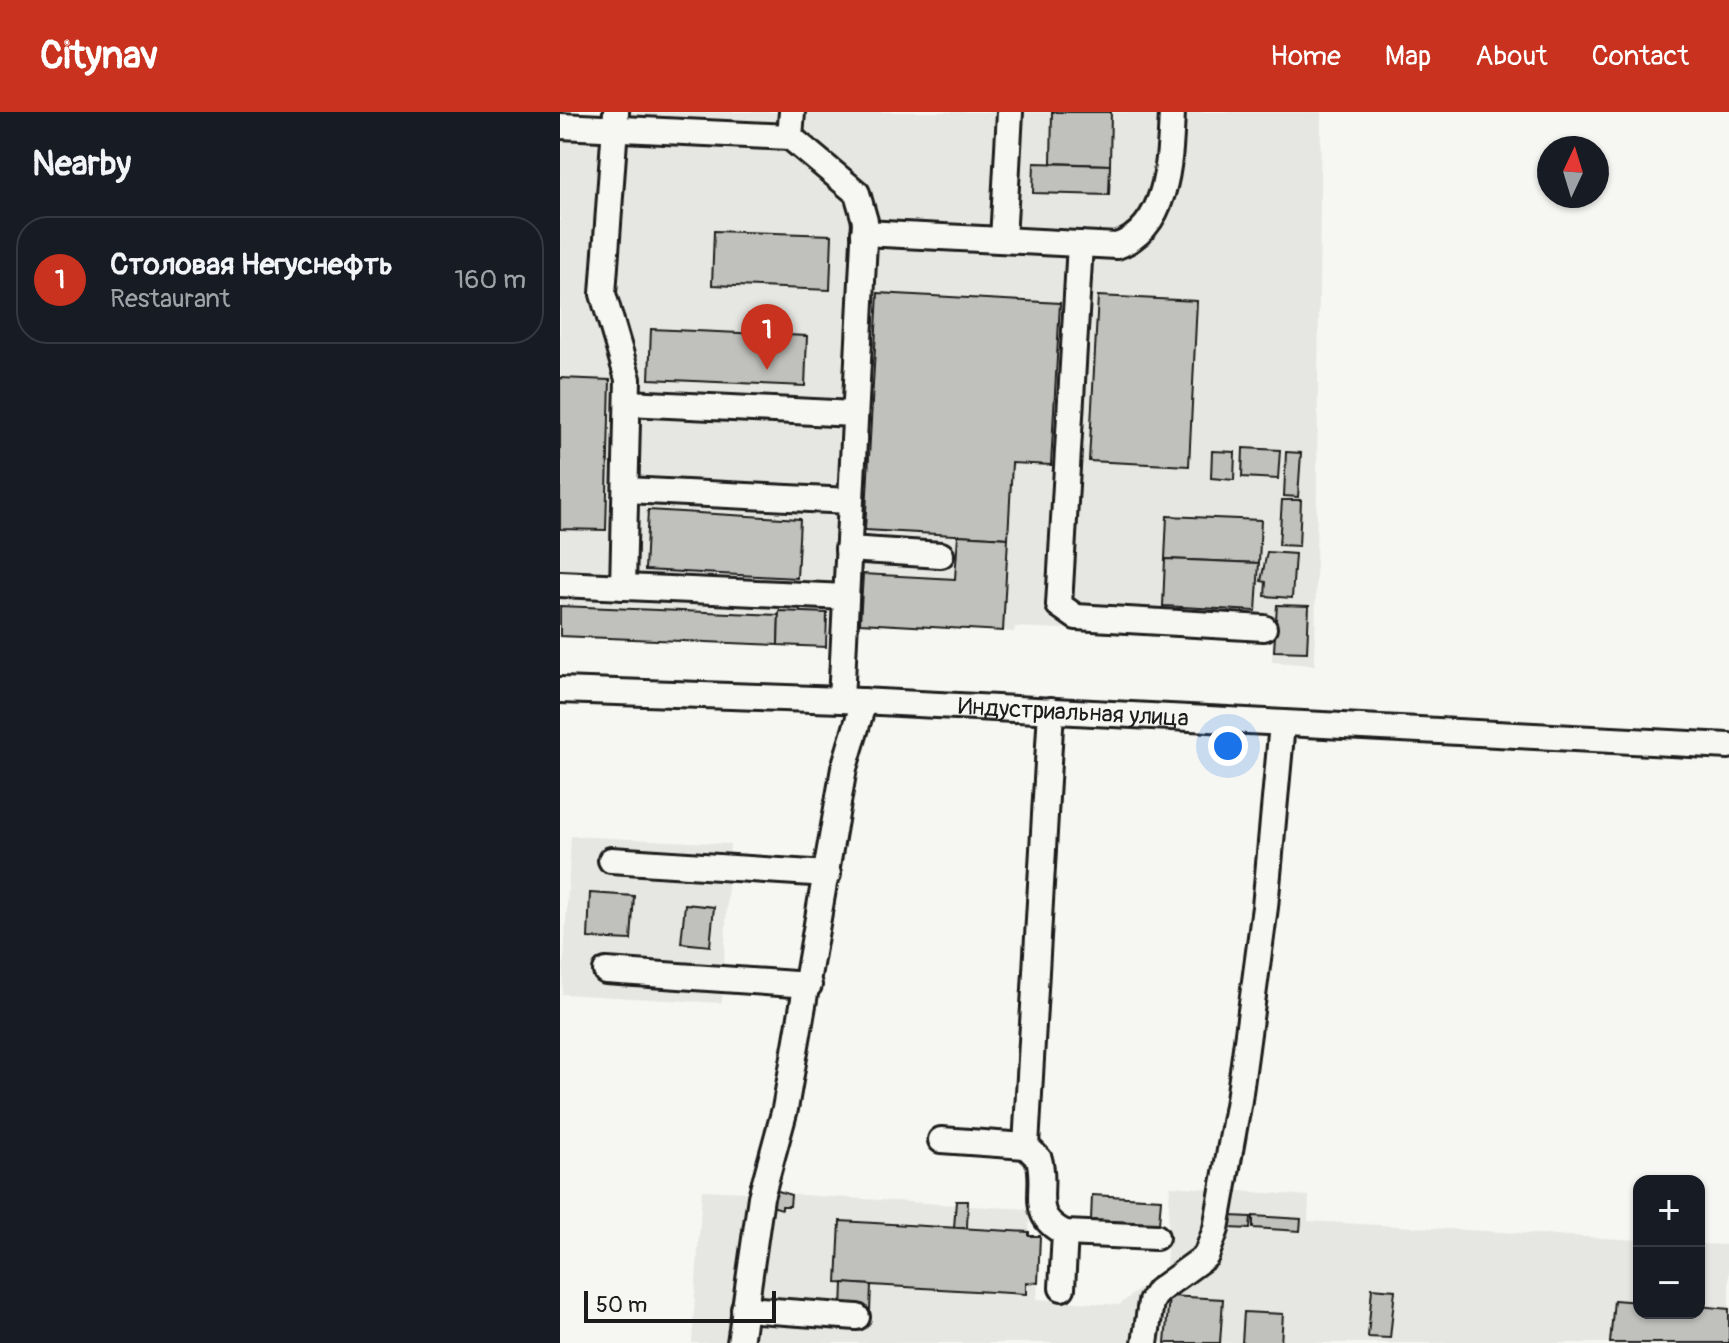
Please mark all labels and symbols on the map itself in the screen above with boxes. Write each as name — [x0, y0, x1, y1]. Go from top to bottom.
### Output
north arrow — [1537, 136, 1609, 208]
pin: 1 — [741, 304, 793, 370]
street label: Индустриальная улица — [957, 692, 1190, 733]
your location — [1208, 726, 1248, 766]
scale bar — [584, 1287, 776, 1323]

